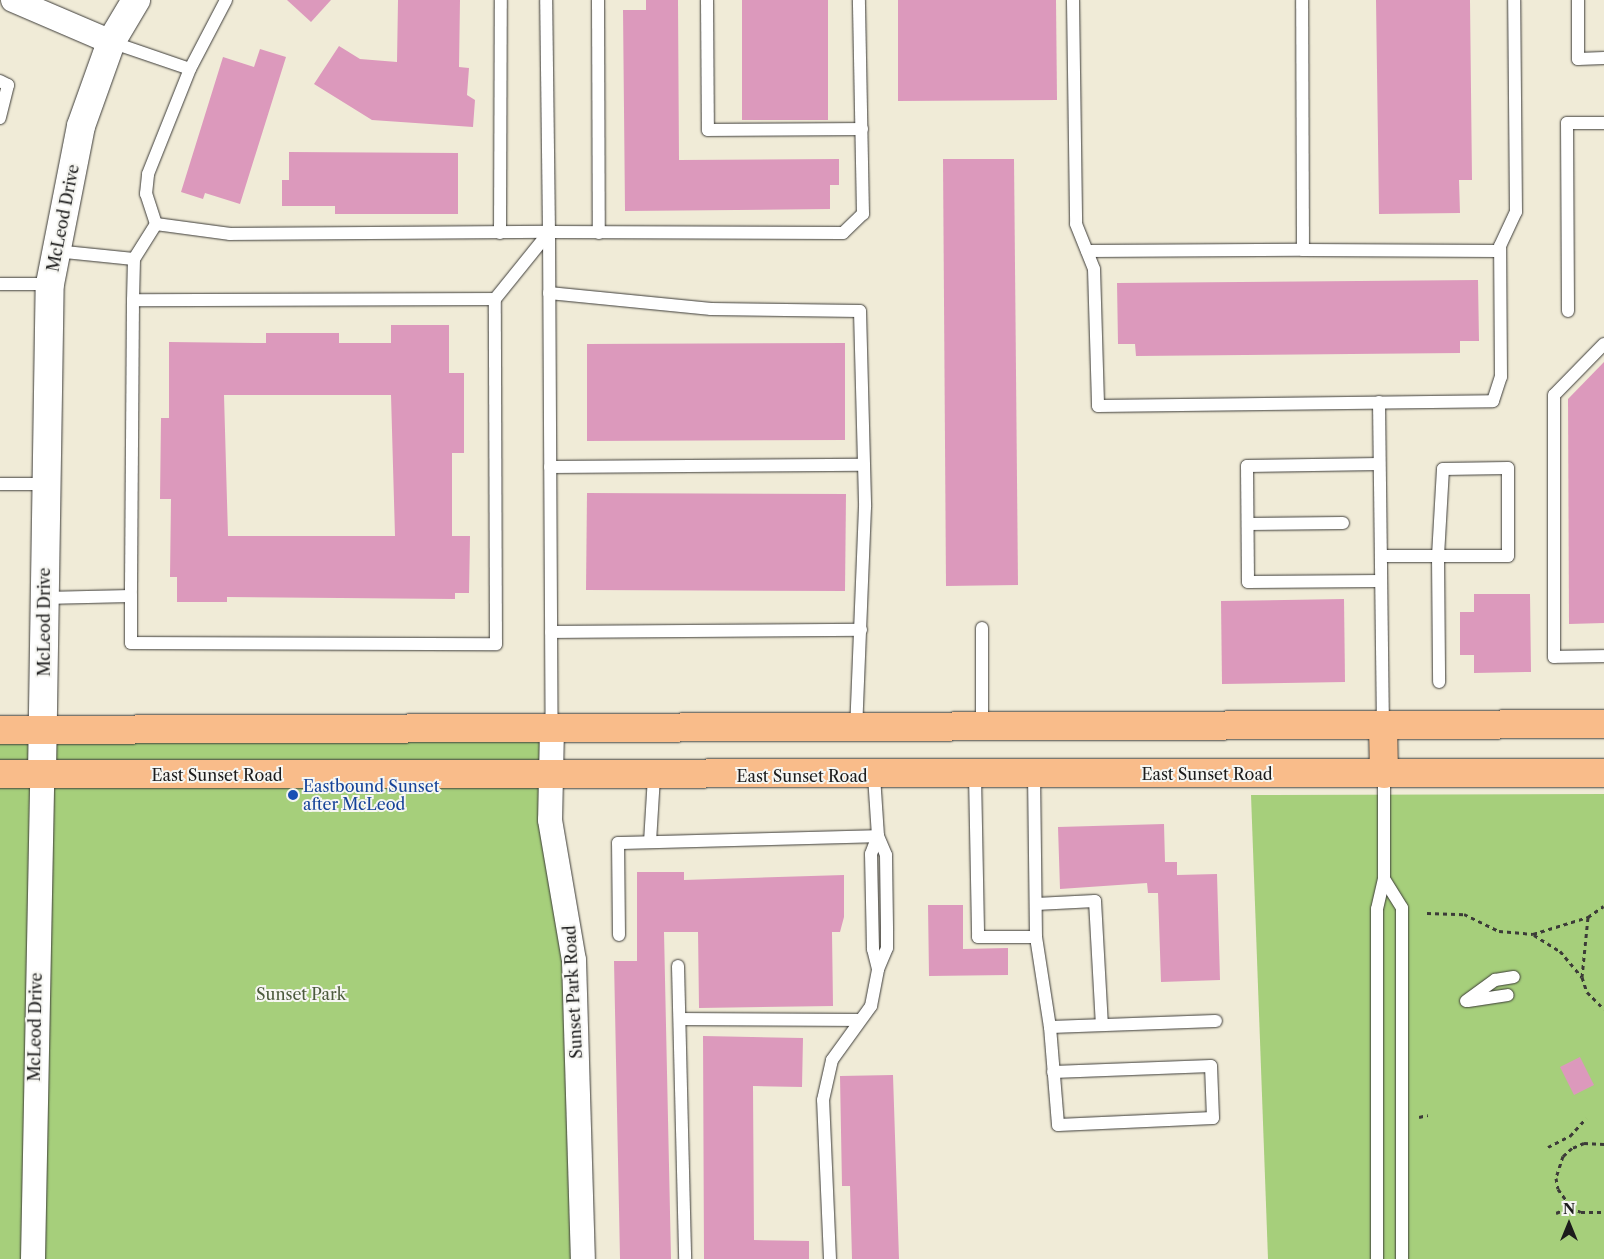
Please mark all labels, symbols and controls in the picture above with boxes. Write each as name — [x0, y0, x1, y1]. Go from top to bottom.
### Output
street label: McLeod Drive — [43, 163, 83, 273]
street label: McLeod Drive — [34, 567, 54, 677]
street label: East Sunset Road — [1141, 764, 1273, 784]
street label: East Sunset Road — [151, 765, 283, 785]
street label: East Sunset Road — [736, 766, 868, 786]
place label: Eastbound Sunset after McLeod — [303, 776, 439, 814]
marker: Eastbound Sunset after McLeod — [287, 789, 299, 801]
street label: Sunset Park Road — [560, 925, 586, 1059]
street label: McLeod Drive — [24, 972, 46, 1082]
park label: Sunset Park — [256, 984, 346, 1004]
north arrow — [1544, 1199, 1594, 1249]
text: N — [1563, 1200, 1575, 1218]

